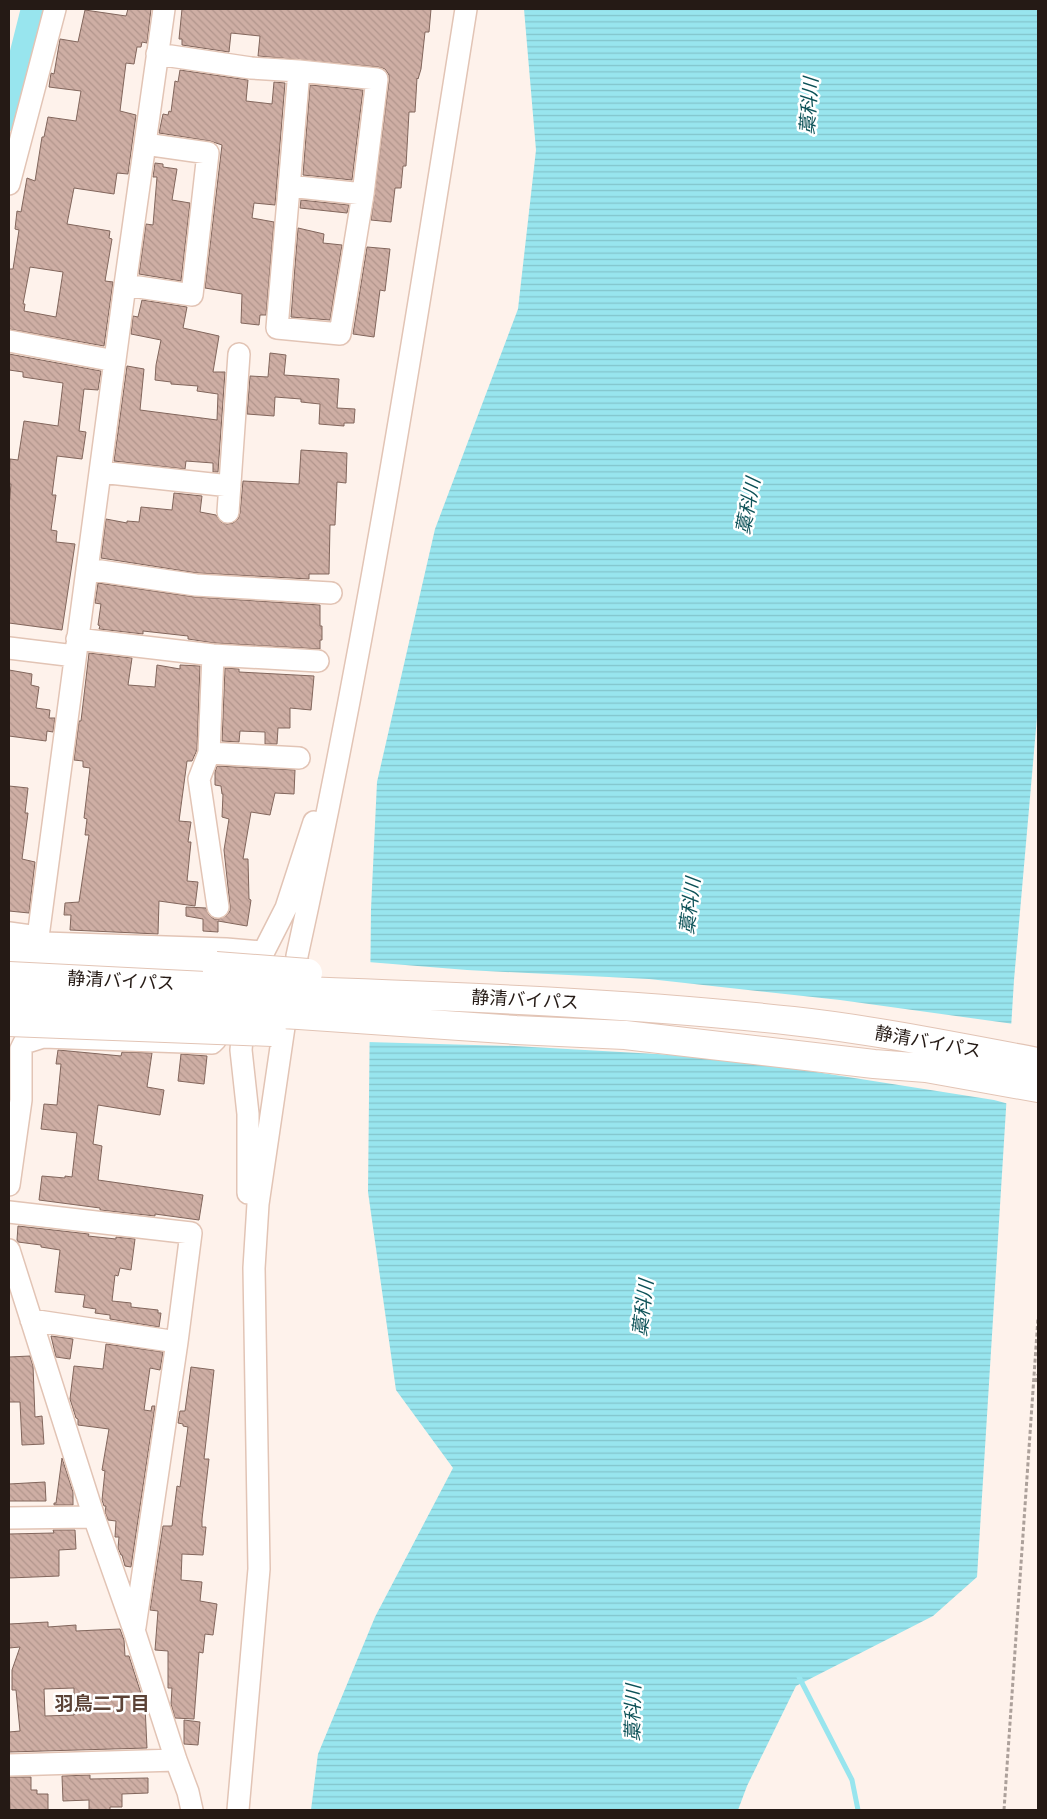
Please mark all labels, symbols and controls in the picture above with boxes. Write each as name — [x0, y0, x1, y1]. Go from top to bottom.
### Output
water label: 藁科川 — [796, 75, 823, 135]
water label: 藁科川 — [731, 474, 765, 536]
water label: 藁科川 — [675, 874, 705, 936]
street label: 静清バイパス — [67, 967, 175, 995]
street label: 静清バイパス — [471, 986, 579, 1014]
street label: 静清バイパス — [873, 1022, 983, 1062]
water label: 藁科川 — [628, 1276, 658, 1338]
water label: 藁科川 — [621, 1682, 645, 1742]
district label: 羽鳥二丁目 — [54, 1692, 150, 1715]

